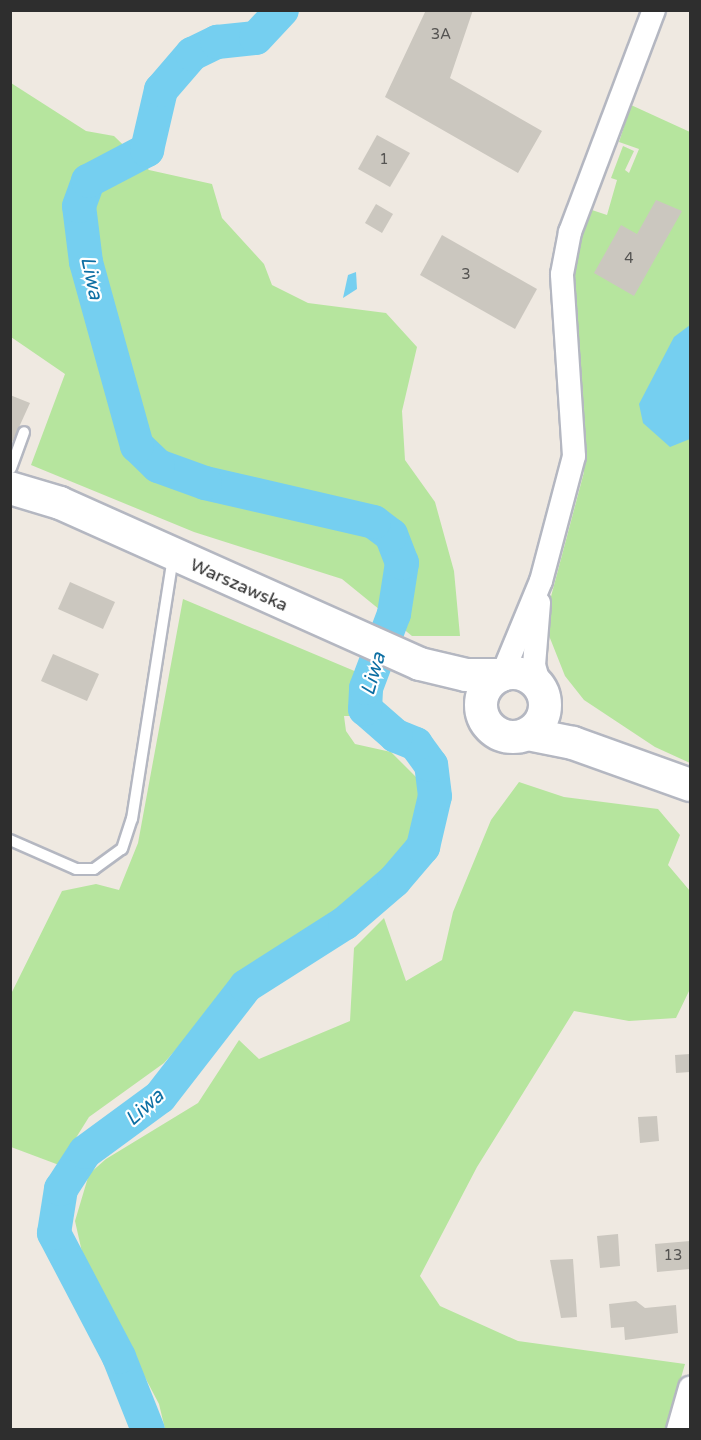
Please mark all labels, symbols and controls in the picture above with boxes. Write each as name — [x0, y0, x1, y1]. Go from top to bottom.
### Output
house number: 3A — [431, 26, 451, 44]
house number: 1 — [379, 151, 389, 169]
house number: 4 — [624, 250, 634, 268]
water label: Liwa — [75, 254, 107, 302]
house number: 3 — [461, 266, 471, 284]
street label: Warszawska — [187, 554, 291, 616]
water label: Liwa — [356, 650, 392, 698]
water label: Liwa — [121, 1085, 169, 1131]
house number: 13 — [664, 1247, 682, 1265]

